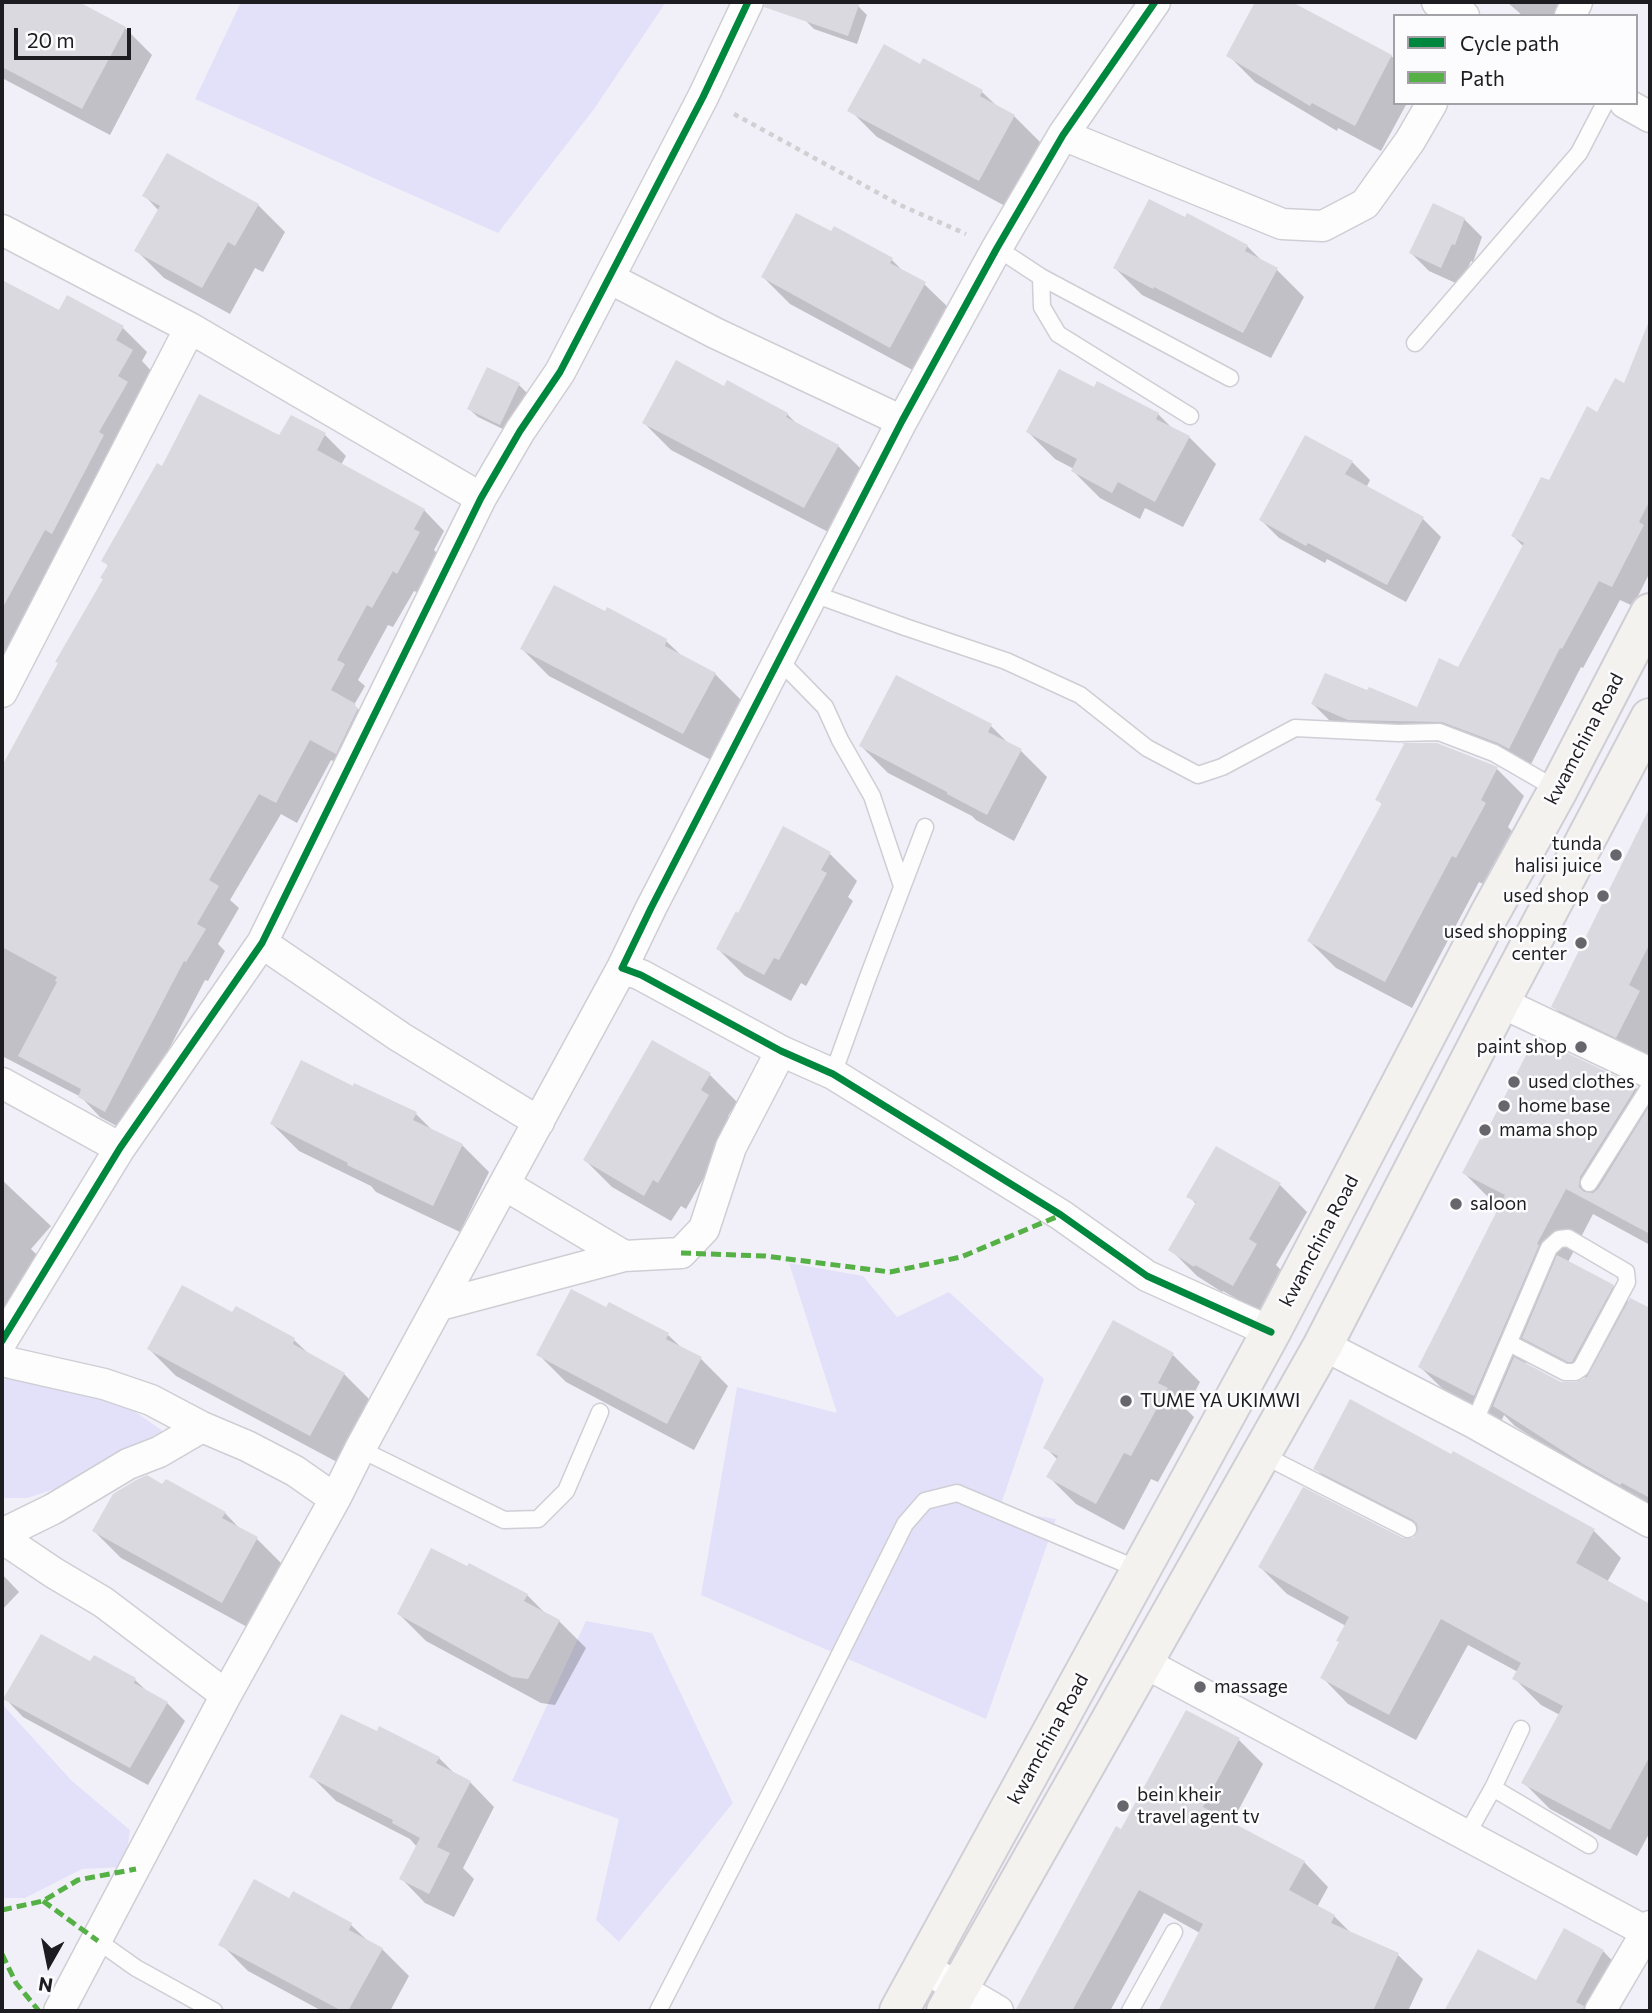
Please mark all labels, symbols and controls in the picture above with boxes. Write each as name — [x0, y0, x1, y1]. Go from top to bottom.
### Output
scale bar — [18, 14, 135, 58]
legend — [1393, 14, 1638, 105]
text: 20 m — [27, 27, 75, 52]
text: Cycle path — [1460, 30, 1559, 55]
text: Path — [1460, 65, 1505, 90]
street label: kwamchina Road — [1540, 669, 1628, 809]
place label: tunda halisi juice — [1515, 833, 1602, 877]
marker: tunda halisi juice — [1608, 847, 1624, 863]
place label: used shop — [1503, 885, 1589, 907]
marker: used shop — [1595, 888, 1611, 904]
place label: used shopping center — [1444, 921, 1567, 965]
marker: used shopping center — [1573, 935, 1589, 951]
place label: paint shop — [1477, 1036, 1567, 1058]
marker: paint shop — [1573, 1039, 1589, 1055]
place label: used clothes — [1528, 1071, 1635, 1093]
marker: used clothes — [1506, 1074, 1522, 1090]
place label: home base — [1518, 1095, 1610, 1117]
marker: home base — [1496, 1098, 1512, 1114]
place label: mama shop — [1499, 1119, 1598, 1141]
marker: mama shop — [1477, 1122, 1493, 1138]
street label: kwamchina Road — [1275, 1171, 1363, 1311]
place label: saloon — [1470, 1193, 1527, 1215]
marker: saloon — [1448, 1196, 1464, 1212]
place label: TUME YA UKIMWI — [1140, 1390, 1300, 1412]
marker: TUME YA UKIMWI — [1118, 1393, 1134, 1409]
street label: kwamchina Road — [1003, 1670, 1093, 1808]
place label: massage — [1214, 1676, 1288, 1698]
marker: massage — [1192, 1679, 1208, 1695]
place label: bein kheir travel agent tv — [1137, 1784, 1260, 1828]
marker: bein kheir travel agent tv — [1115, 1798, 1131, 1814]
north arrow — [14, 1929, 84, 1999]
text: N — [37, 1973, 54, 1998]

